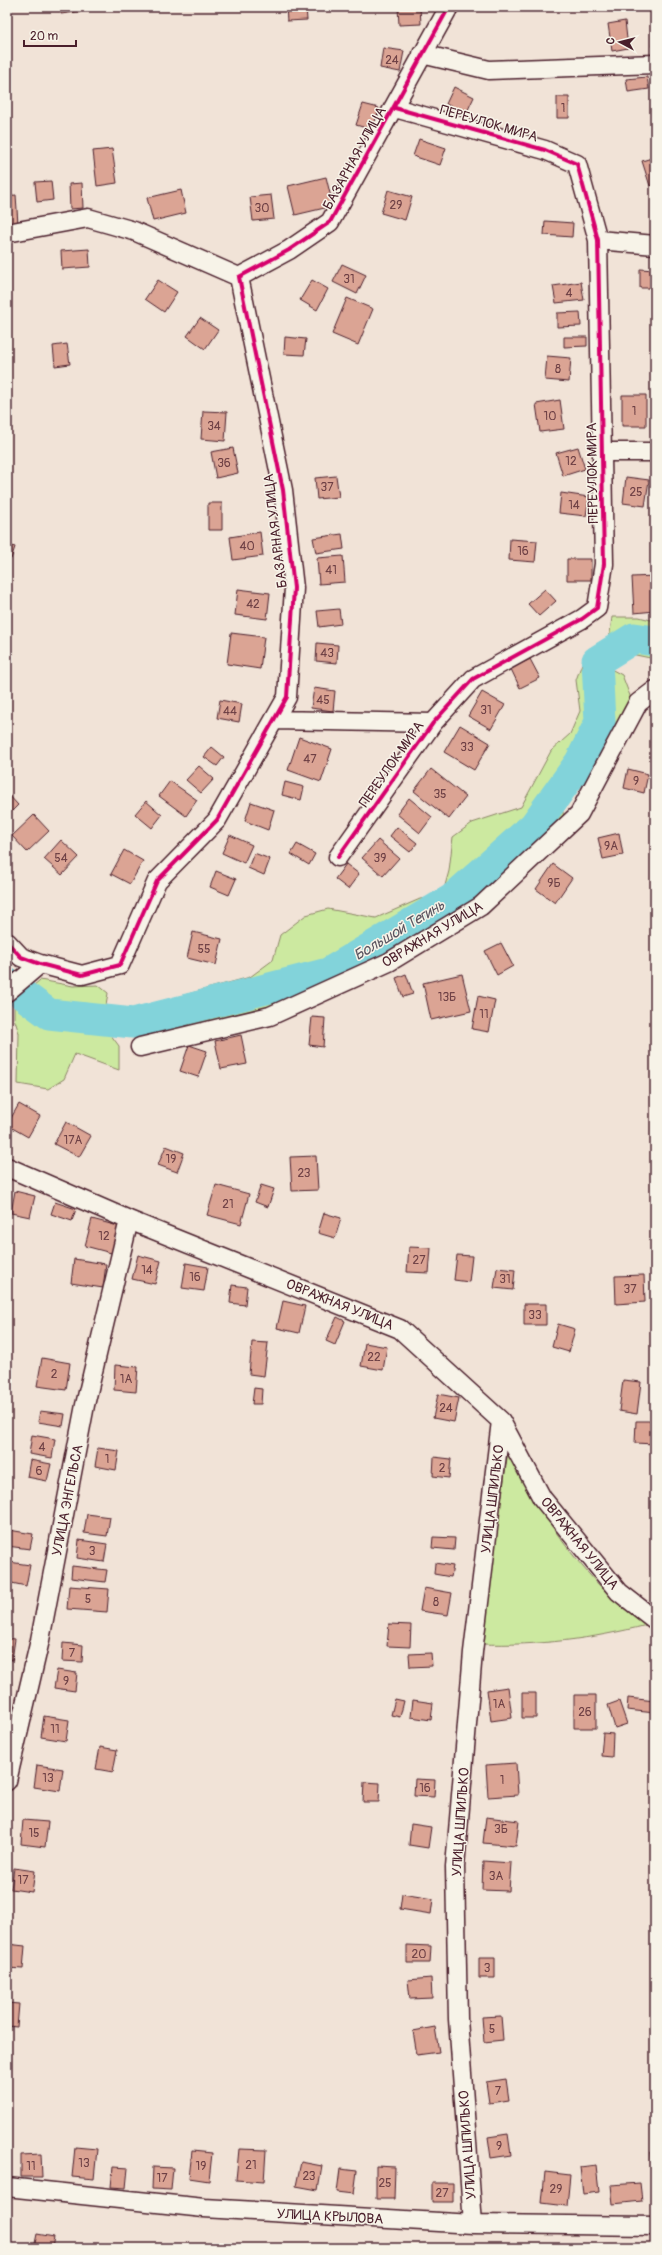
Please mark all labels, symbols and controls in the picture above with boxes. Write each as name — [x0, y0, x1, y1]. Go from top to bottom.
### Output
scale bar — [24, 22, 76, 48]
north arrow — [600, 22, 640, 62]
text: 20 m — [30, 29, 59, 44]
text: С — [604, 36, 617, 45]
house number: 24 — [385, 53, 399, 68]
street label: ПЕРЕУЛОК МИРА — [438, 101, 540, 146]
house number: 1 — [561, 101, 565, 116]
street label: БАЗАРНАЯ УЛИЦА — [319, 104, 390, 213]
house number: 29 — [390, 198, 402, 213]
house number: 30 — [255, 201, 269, 216]
house number: 31 — [343, 272, 355, 287]
house number: 4 — [566, 286, 573, 301]
house number: 8 — [555, 362, 561, 377]
house number: 1 — [632, 404, 636, 419]
house number: 10 — [544, 409, 556, 424]
house number: 34 — [207, 419, 221, 434]
street label: ПЕРЕУЛОК МИРА — [583, 422, 602, 524]
house number: 12 — [565, 454, 577, 469]
house number: 36 — [217, 456, 231, 471]
street label: БАЗАРНАЯ УЛИЦА — [260, 473, 291, 589]
house number: 37 — [320, 480, 334, 495]
house number: 25 — [629, 485, 643, 500]
house number: 14 — [568, 498, 580, 513]
house number: 40 — [239, 539, 255, 554]
house number: 16 — [517, 544, 529, 559]
house number: 41 — [325, 563, 337, 578]
house number: 42 — [246, 597, 260, 612]
house number: 43 — [320, 646, 334, 661]
house number: 45 — [316, 693, 330, 708]
house number: 31 — [480, 703, 492, 718]
house number: 44 — [223, 704, 237, 719]
street label: ПЕРЕУЛОК МИРА — [355, 718, 427, 811]
house number: 33 — [460, 740, 474, 755]
house number: 47 — [303, 752, 317, 767]
house number: 9 — [633, 774, 639, 789]
house number: 35 — [433, 787, 447, 802]
house number: 9А — [604, 839, 618, 854]
house number: 54 — [54, 851, 68, 866]
house number: 39 — [374, 851, 386, 866]
house number: 9Б — [547, 876, 561, 891]
water label: Большой Тегинь — [350, 896, 448, 965]
street label: ОВРАЖНАЯ УЛИЦА — [379, 898, 486, 971]
house number: 55 — [197, 942, 211, 957]
house number: 13Б — [438, 990, 456, 1005]
house number: 11 — [479, 1007, 489, 1022]
house number: 17А — [64, 1133, 83, 1148]
house number: 19 — [166, 1152, 176, 1167]
house number: 23 — [297, 1166, 311, 1181]
house number: 21 — [222, 1197, 234, 1212]
house number: 12 — [98, 1229, 110, 1244]
house number: 27 — [412, 1253, 426, 1268]
house number: 14 — [141, 1263, 153, 1278]
house number: 16 — [189, 1270, 201, 1285]
house number: 31 — [499, 1272, 511, 1287]
street label: ОВРАЖНАЯ УЛИЦА — [284, 1275, 396, 1334]
house number: 37 — [623, 1282, 637, 1297]
house number: 33 — [528, 1308, 542, 1323]
house number: 22 — [367, 1350, 381, 1365]
house number: 2 — [51, 1367, 58, 1382]
house number: 1А — [120, 1372, 132, 1387]
house number: 24 — [439, 1401, 453, 1416]
house number: 4 — [39, 1440, 46, 1455]
street label: УЛИЦА ЭНГЕЛЬСА — [48, 1443, 87, 1557]
street label: УЛИЦА ШПИЛЬКО — [477, 1444, 508, 1554]
house number: 1 — [105, 1452, 109, 1467]
house number: 2 — [439, 1461, 446, 1476]
house number: 6 — [36, 1464, 43, 1479]
street label: ОВРАЖНАЯ УЛИЦА — [537, 1493, 622, 1593]
house number: 3 — [89, 1544, 96, 1559]
house number: 5 — [85, 1592, 91, 1607]
house number: 8 — [433, 1595, 439, 1610]
house number: 7 — [69, 1646, 76, 1661]
house number: 9 — [63, 1674, 69, 1689]
house number: 1А — [493, 1697, 505, 1712]
house number: 26 — [578, 1705, 592, 1720]
house number: 11 — [50, 1722, 60, 1737]
street label: УЛИЦА ШПИЛЬКО — [448, 1767, 473, 1877]
house number: 13 — [42, 1771, 54, 1786]
house number: 1 — [500, 1773, 504, 1788]
house number: 16 — [419, 1781, 431, 1796]
house number: 3Б — [494, 1822, 508, 1837]
house number: 15 — [28, 1826, 40, 1841]
house number: 3А — [489, 1869, 503, 1884]
house number: 17 — [17, 1873, 29, 1888]
house number: 20 — [412, 1947, 426, 1962]
house number: 3 — [484, 1961, 491, 1976]
house number: 5 — [489, 2022, 495, 2037]
house number: 7 — [495, 2084, 502, 2099]
street label: УЛИЦА ШПИЛЬКО — [455, 2090, 480, 2200]
house number: 9 — [496, 2139, 502, 2154]
house number: 13 — [78, 2156, 90, 2171]
house number: 21 — [245, 2158, 257, 2173]
house number: 11 — [26, 2159, 36, 2174]
house number: 19 — [196, 2159, 206, 2174]
house number: 23 — [302, 2169, 316, 2184]
house number: 17 — [156, 2171, 168, 2186]
house number: 25 — [378, 2176, 392, 2191]
house number: 29 — [550, 2182, 562, 2197]
house number: 27 — [435, 2186, 449, 2201]
street label: УЛИЦА КРЫЛОВА — [276, 2205, 384, 2228]

